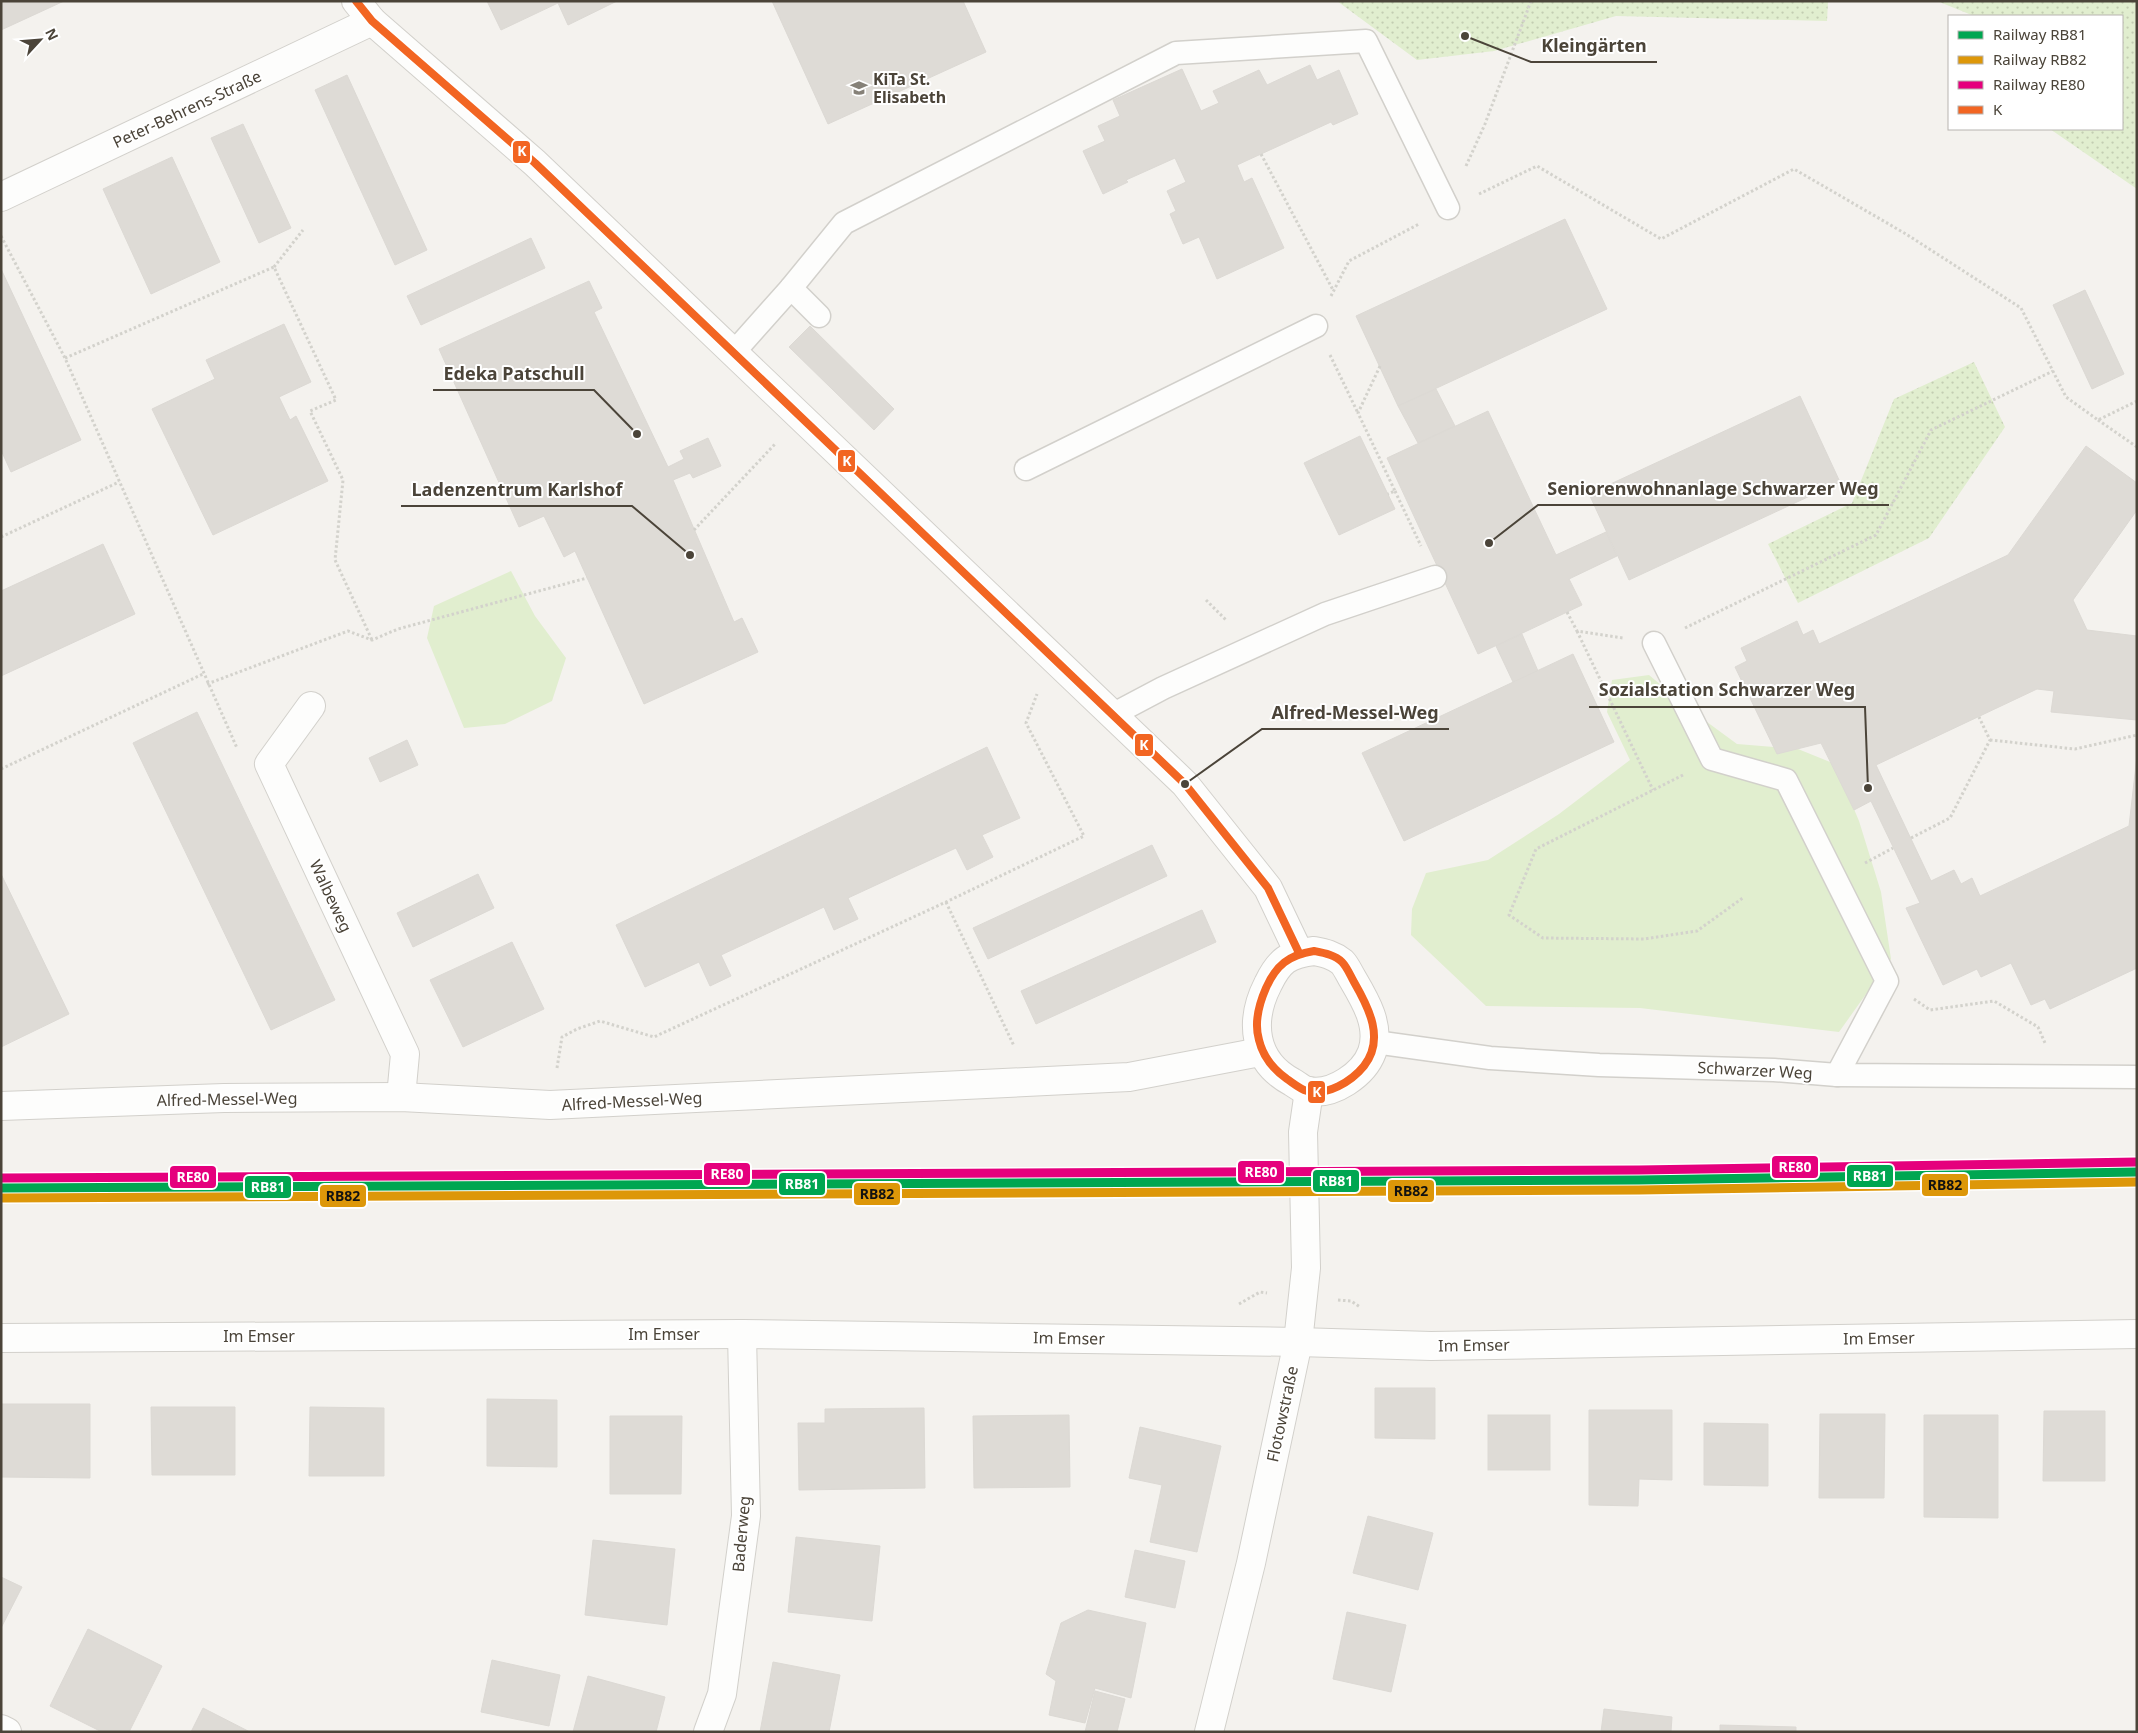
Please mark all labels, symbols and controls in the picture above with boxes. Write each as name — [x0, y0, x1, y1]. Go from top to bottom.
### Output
north arrow — [15, 15, 65, 65]
legend — [1948, 15, 2123, 130]
text: Railway RB81 — [1993, 24, 2086, 44]
text: N — [41, 25, 63, 43]
callout: Kleingärten — [1531, 29, 1657, 62]
text: Kleingärten — [1541, 33, 1647, 57]
text: Railway RB82 — [1993, 49, 2086, 69]
street label: Peter-Behrens-Straße — [109, 65, 265, 153]
place label: KiTa St. Elisabeth — [873, 68, 946, 108]
text: Railway RE80 — [1993, 74, 2085, 94]
school or university icon: KiTa St. Elisabeth — [849, 78, 869, 98]
text: K — [1993, 99, 2003, 119]
line badge: K — [512, 140, 531, 164]
text: K — [517, 141, 527, 160]
callout: Edeka Patschull — [433, 357, 594, 390]
text: Edeka Patschull — [443, 361, 585, 385]
line badge: K — [837, 449, 856, 473]
text: K — [842, 451, 852, 470]
callout: Seniorenwohnanlage Schwarzer Weg — [1538, 472, 1889, 505]
callout: Ladenzentrum Karlshof — [401, 473, 632, 506]
text: Seniorenwohnanlage Schwarzer Weg — [1547, 476, 1879, 500]
text: Ladenzentrum Karlshof — [412, 477, 623, 501]
callout: Sozialstation Schwarzer Weg — [1589, 674, 1865, 707]
text: Sozialstation Schwarzer Weg — [1599, 677, 1855, 701]
callout: Alfred-Messel-Weg — [1262, 696, 1449, 729]
text: Alfred-Messel-Weg — [1271, 700, 1439, 724]
line badge: K — [1134, 733, 1154, 757]
text: K — [1139, 735, 1149, 754]
street label: Walbeweg — [305, 856, 357, 936]
street label: Schwarzer Weg — [1697, 1056, 1813, 1084]
line badge: K — [1307, 1080, 1326, 1104]
text: K — [1312, 1082, 1322, 1101]
street label: Alfred-Messel-Weg — [561, 1086, 703, 1116]
street label: Alfred-Messel-Weg — [156, 1087, 298, 1111]
line badge: RE80 — [1771, 1155, 1819, 1179]
text: RE80 — [1778, 1157, 1812, 1176]
line badge: RE80 — [1237, 1160, 1285, 1184]
line badge: RE80 — [703, 1162, 751, 1186]
text: RE80 — [1244, 1162, 1278, 1181]
text: RE80 — [710, 1164, 744, 1183]
line badge: RB81 — [1846, 1164, 1894, 1188]
line badge: RE80 — [169, 1165, 217, 1189]
text: RB81 — [1853, 1166, 1887, 1185]
text: RE80 — [176, 1167, 210, 1186]
line badge: RB81 — [1312, 1169, 1360, 1193]
text: RB81 — [1319, 1171, 1353, 1190]
line badge: RB81 — [778, 1172, 826, 1196]
line badge: RB82 — [1921, 1173, 1969, 1197]
text: RB81 — [785, 1174, 819, 1193]
line badge: RB81 — [244, 1175, 292, 1199]
text: RB82 — [1928, 1175, 1962, 1194]
text: RB81 — [251, 1177, 285, 1196]
line badge: RB82 — [1387, 1179, 1435, 1203]
text: RB82 — [1394, 1181, 1428, 1200]
line badge: RB82 — [853, 1182, 901, 1206]
line badge: RB82 — [319, 1184, 367, 1208]
text: RB82 — [860, 1184, 894, 1203]
text: RB82 — [326, 1186, 360, 1205]
street label: Im Emser — [628, 1323, 700, 1345]
street label: Im Emser — [223, 1325, 295, 1347]
street label: Im Emser — [1033, 1326, 1105, 1350]
street label: Im Emser — [1843, 1326, 1915, 1350]
street label: Im Emser — [1438, 1333, 1510, 1357]
street label: Flotowstraße — [1261, 1364, 1303, 1464]
street label: Baderweg — [727, 1495, 755, 1573]

